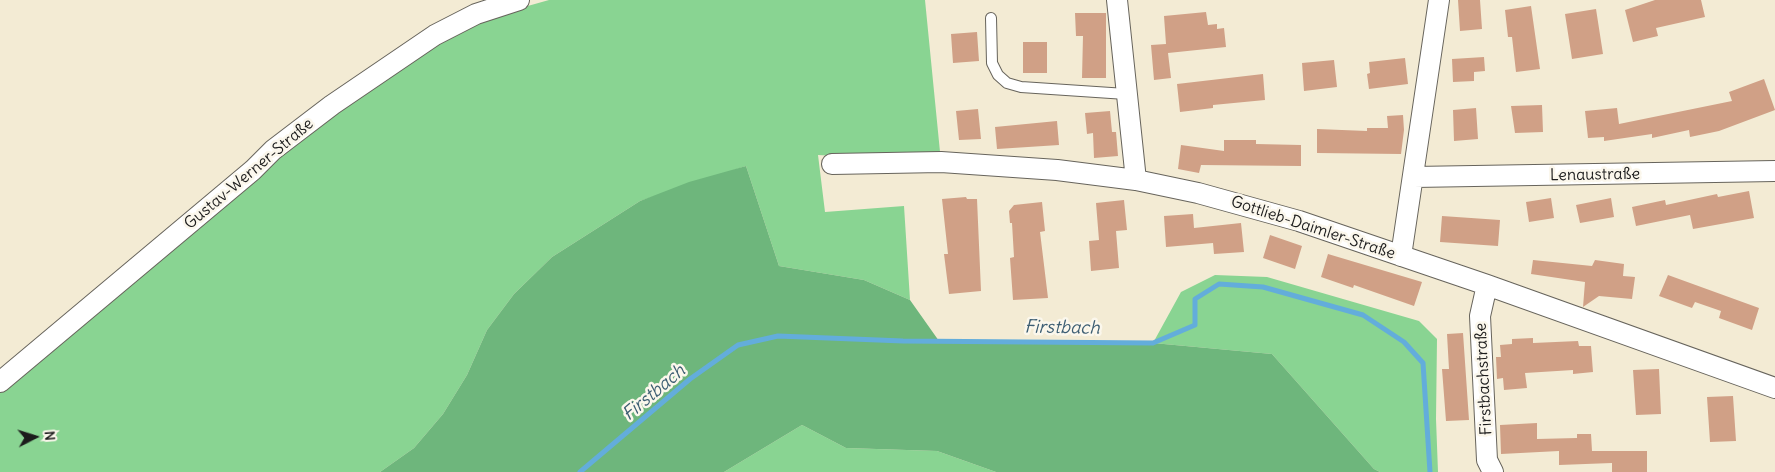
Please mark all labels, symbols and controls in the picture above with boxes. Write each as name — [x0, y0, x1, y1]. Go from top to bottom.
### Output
street label: Gustav-Werner-Straße — [181, 114, 317, 234]
street label: Lenaustraße — [1550, 165, 1640, 185]
street label: Gottlieb-Daimler-Straße — [1228, 192, 1398, 264]
water label: Firstbach — [1024, 317, 1100, 339]
street label: Firstbachstraße — [1471, 322, 1497, 436]
water label: Firstbach — [618, 360, 690, 426]
north arrow — [10, 412, 60, 462]
text: N — [41, 430, 59, 441]

